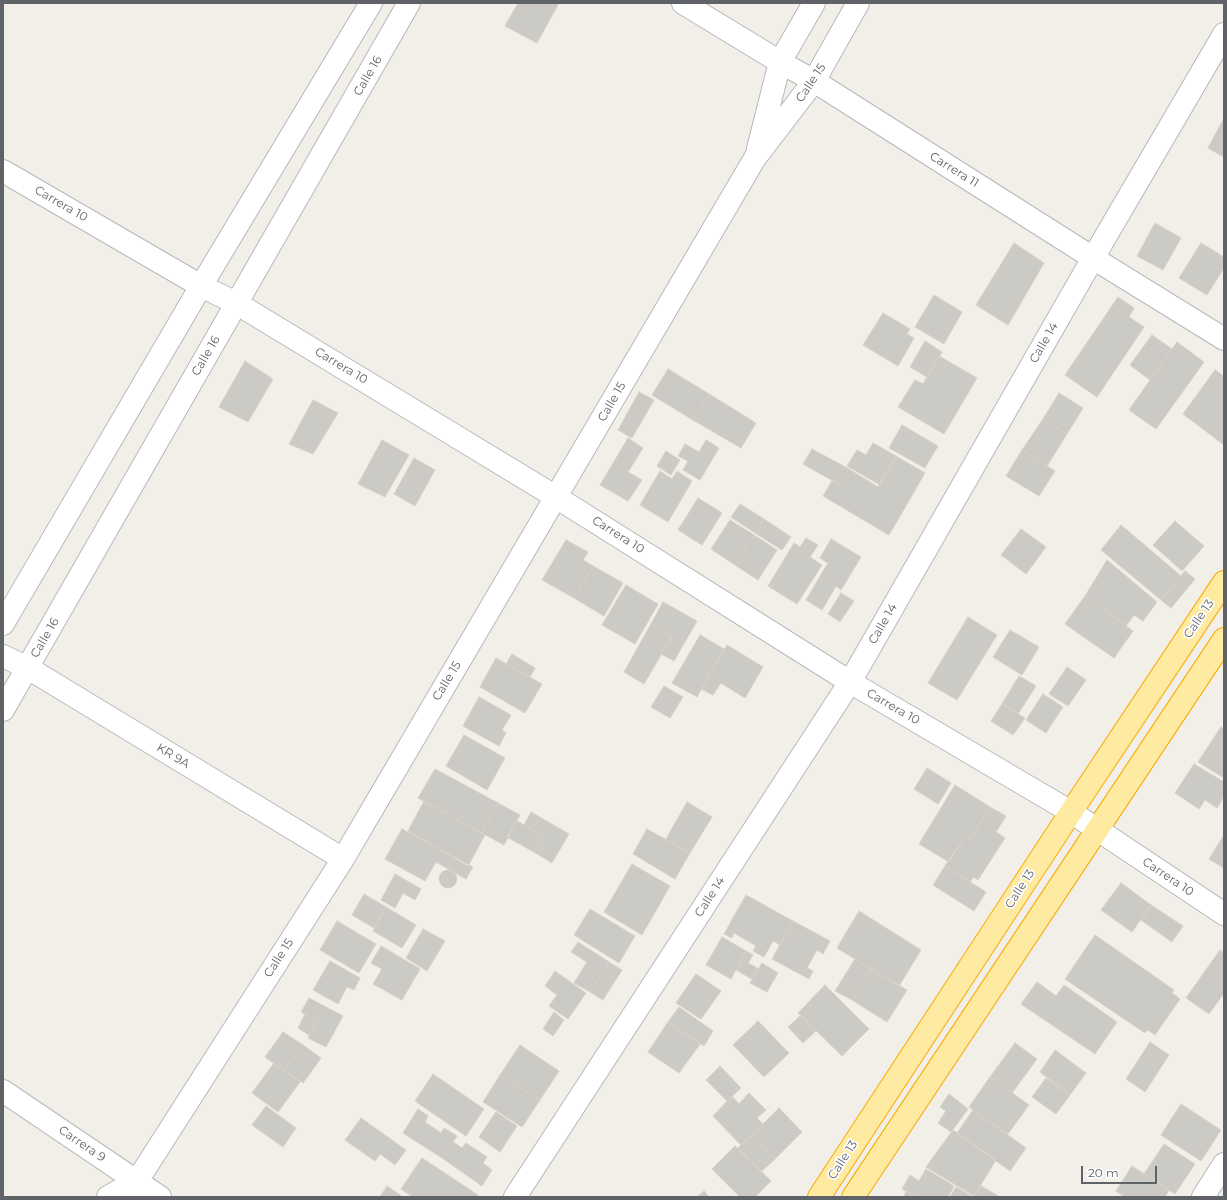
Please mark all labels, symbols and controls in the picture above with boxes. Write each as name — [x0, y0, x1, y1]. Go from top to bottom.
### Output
street label: Calle 16 — [351, 53, 385, 99]
street label: Calle 15 — [793, 61, 829, 105]
street label: Carrera 11 — [927, 149, 981, 191]
street label: Carrera 10 — [32, 183, 90, 225]
street label: Calle 14 — [1027, 320, 1061, 366]
street label: Calle 16 — [189, 333, 223, 379]
street label: Carrera 10 — [312, 345, 370, 387]
street label: Calle 15 — [595, 380, 629, 424]
street label: Carrera 10 — [589, 513, 647, 557]
street label: Calle 13 — [1181, 597, 1217, 641]
street label: Calle 14 — [866, 601, 900, 647]
street label: Calle 16 — [28, 615, 62, 661]
street label: Calle 15 — [430, 659, 464, 703]
street label: Carrera 10 — [864, 686, 922, 728]
street label: KR 9A — [154, 741, 192, 771]
street label: Carrera 10 — [1140, 855, 1196, 899]
street label: Calle 13 — [1002, 867, 1038, 911]
street label: Calle 14 — [692, 874, 728, 920]
street label: Calle 15 — [261, 936, 297, 980]
street label: Carrera 9 — [56, 1123, 108, 1165]
street label: Calle 13 — [825, 1138, 861, 1182]
scale bar — [1083, 1158, 1159, 1184]
text: 20 m — [1088, 1165, 1119, 1180]

